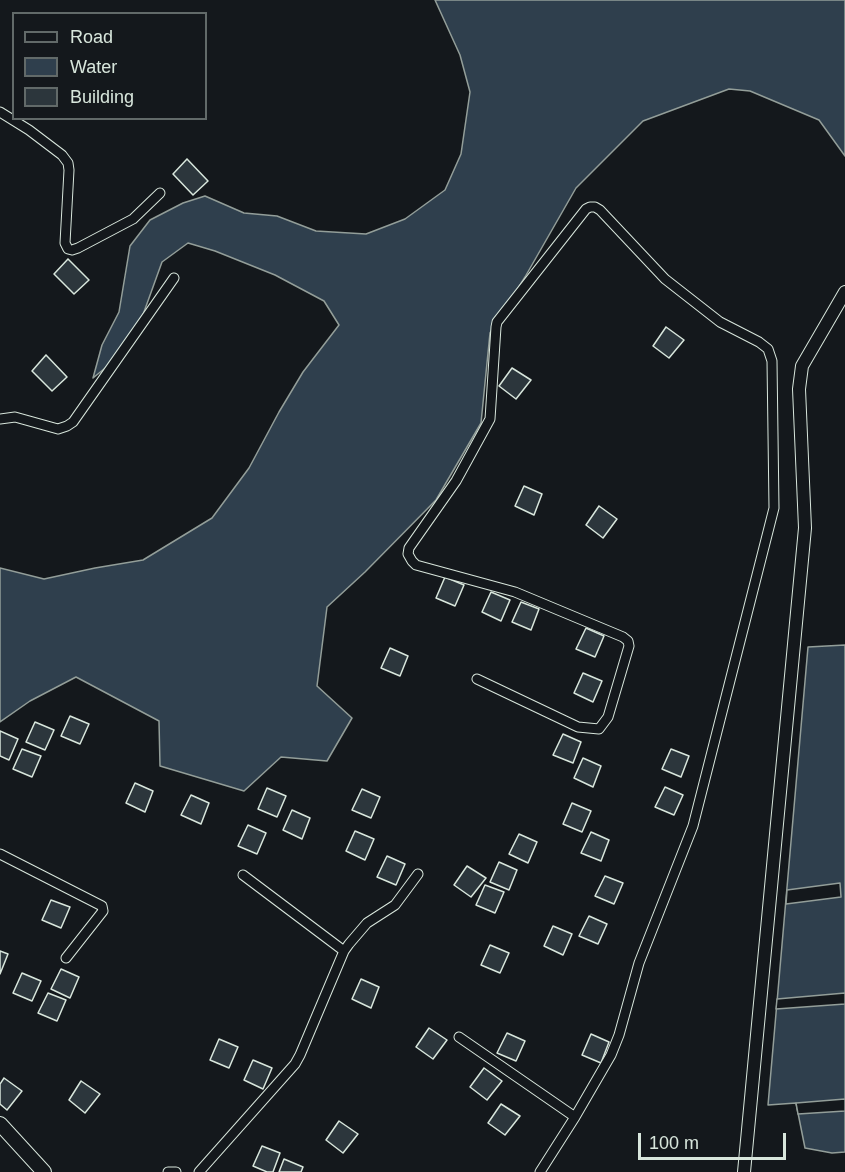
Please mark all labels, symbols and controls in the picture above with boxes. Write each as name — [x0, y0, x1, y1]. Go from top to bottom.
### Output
legend — [12, 12, 207, 120]
text: Road — [70, 27, 113, 47]
text: Water — [70, 57, 117, 77]
text: Building — [70, 87, 134, 107]
scale bar — [641, 1121, 790, 1159]
text: 100 m — [649, 1133, 699, 1153]

